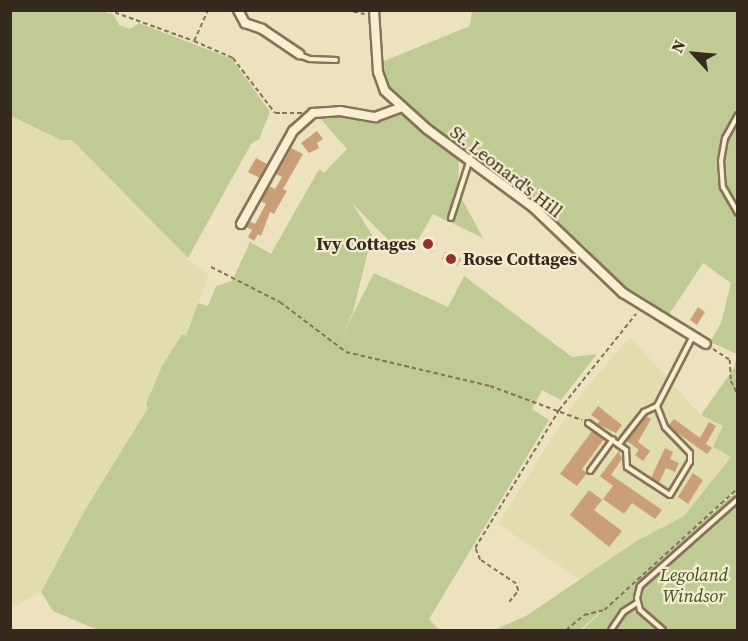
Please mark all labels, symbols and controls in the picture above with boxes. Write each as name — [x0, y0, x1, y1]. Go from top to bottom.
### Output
north arrow — [664, 24, 724, 84]
text: N — [665, 36, 690, 56]
street label: St. Leonard's Hill — [446, 121, 566, 223]
place label: Ivy Cottages — [316, 233, 416, 255]
marker: Ivy Cottages — [421, 237, 435, 251]
place label: Rose Cottages — [463, 248, 577, 270]
marker: Rose Cottages — [444, 252, 458, 266]
park label: Legoland Windsor — [660, 565, 728, 608]

